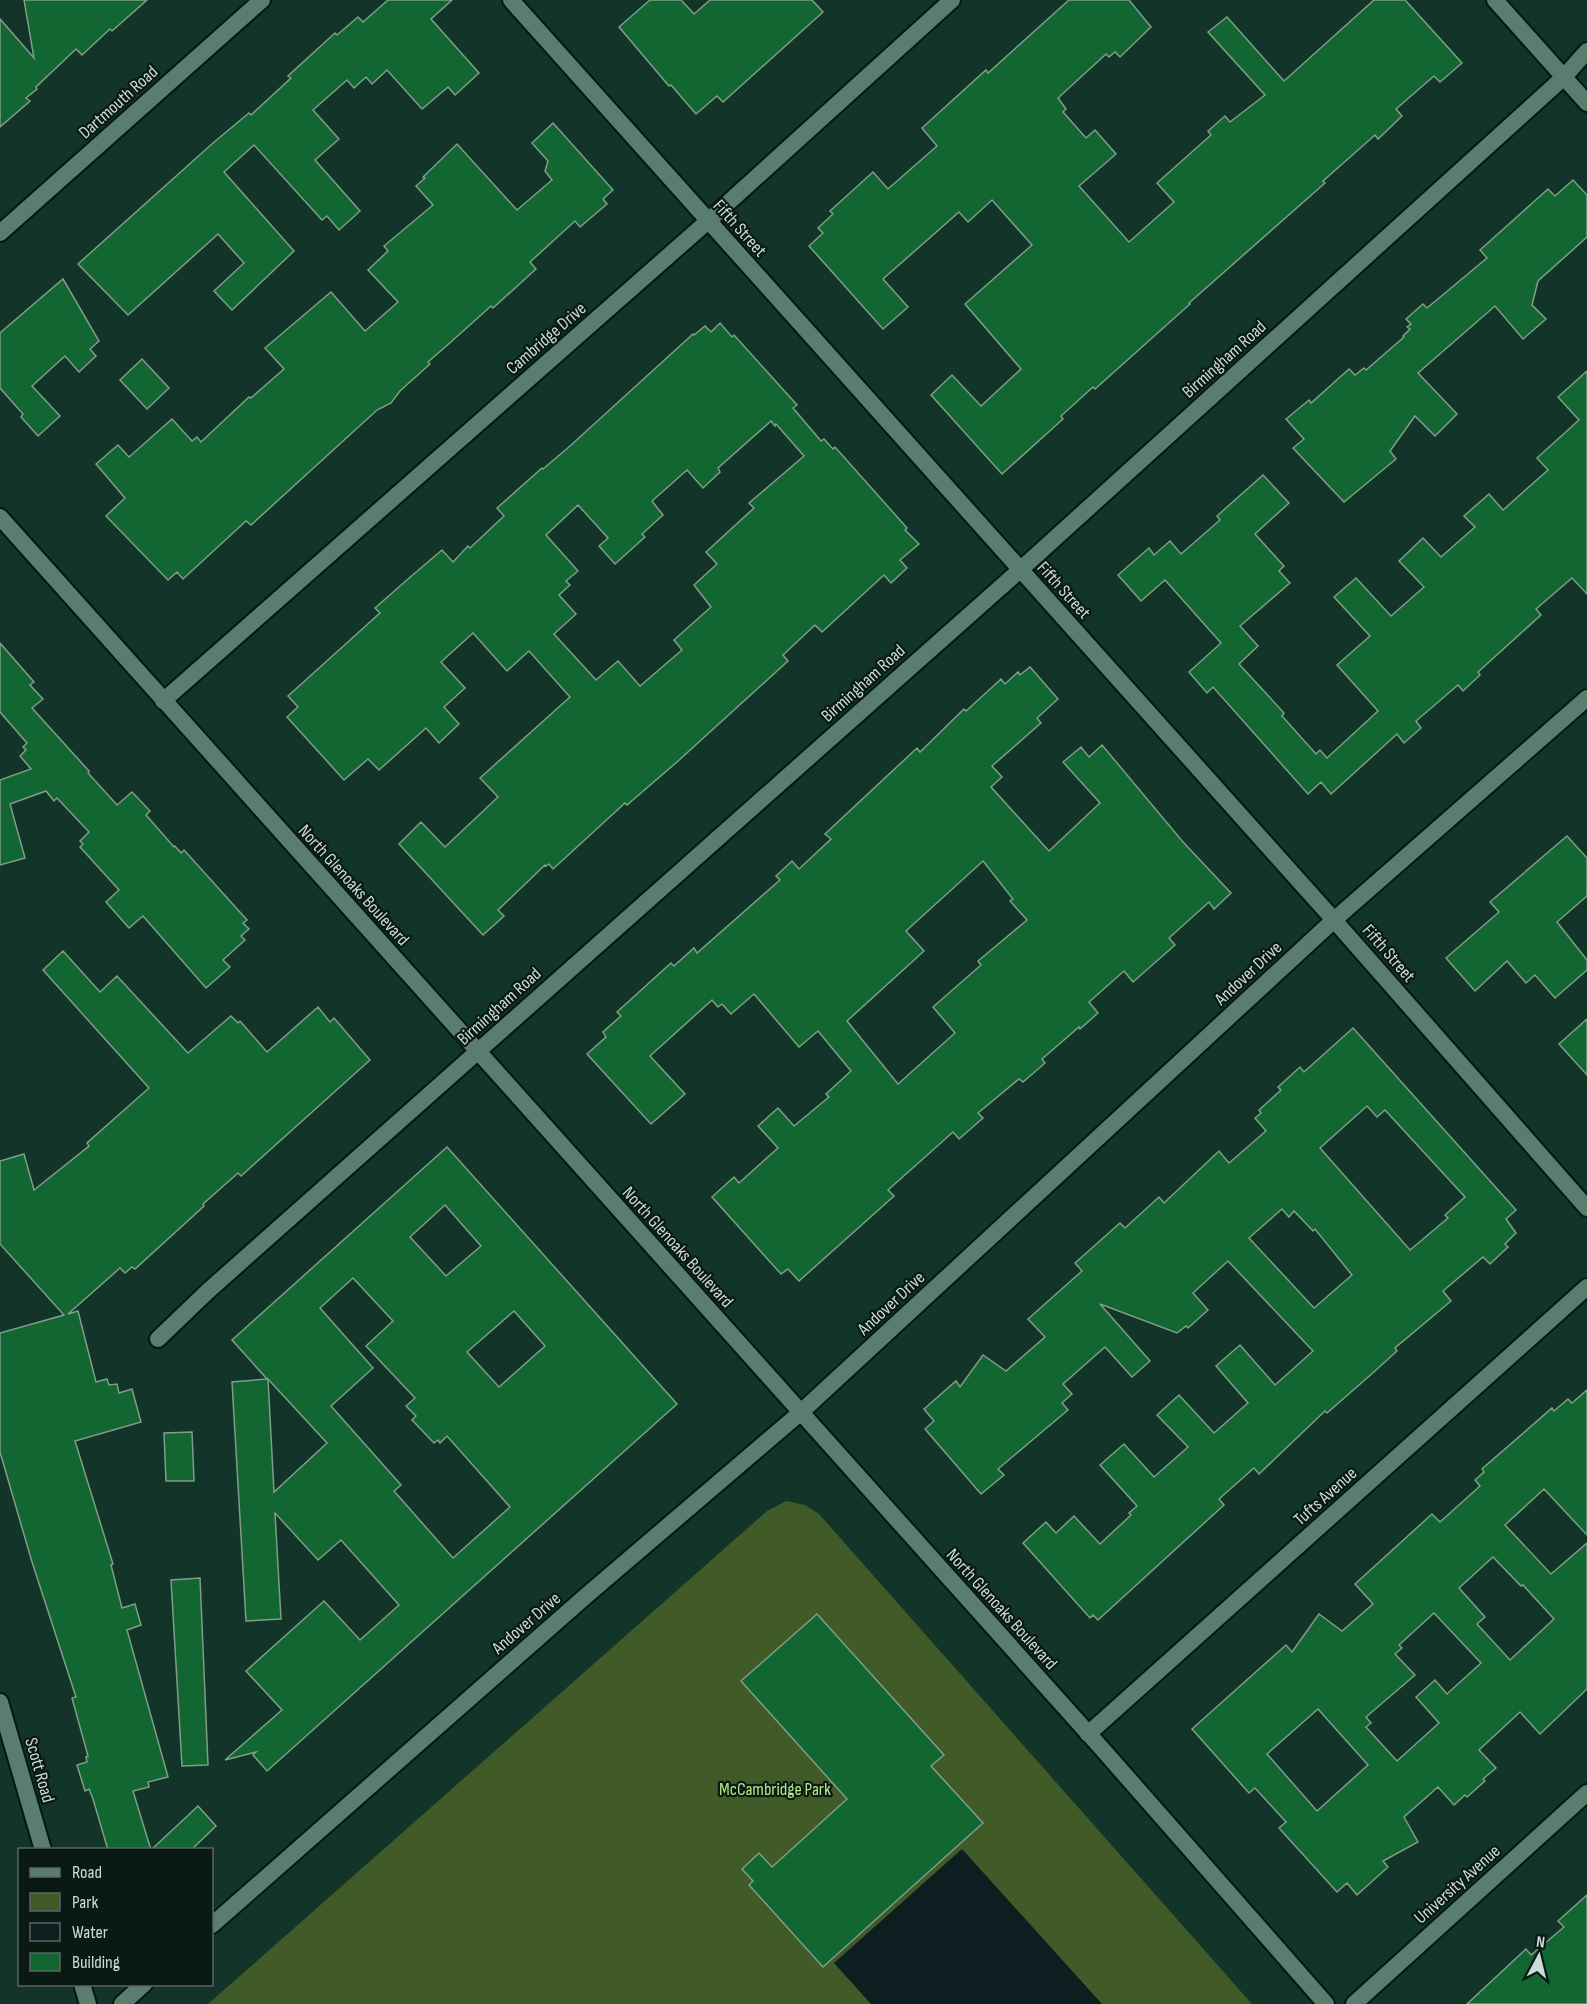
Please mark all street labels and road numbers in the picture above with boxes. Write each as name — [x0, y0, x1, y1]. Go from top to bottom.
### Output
street label: Dartmouth Road — [74, 61, 162, 143]
street label: Fifth Street — [709, 195, 771, 262]
street label: Cambridge Drive — [502, 298, 591, 379]
street label: Birmingham Road — [1178, 316, 1271, 402]
street label: Fifth Street — [1033, 557, 1095, 624]
street label: Birmingham Road — [817, 640, 910, 726]
street label: North Glenoaks Boulevard — [294, 821, 413, 950]
street label: Fifth Street — [1358, 920, 1420, 987]
street label: Andover Drive — [1210, 937, 1286, 1010]
street label: Birmingham Road — [453, 963, 546, 1049]
street label: North Glenoaks Boulevard — [618, 1183, 737, 1312]
street label: Andover Drive — [853, 1267, 929, 1340]
street label: Tufts Avenue — [1290, 1463, 1361, 1530]
street label: North Glenoaks Boulevard — [942, 1545, 1061, 1674]
street label: Andover Drive — [487, 1588, 565, 1660]
street label: Scott Road — [20, 1735, 59, 1805]
street label: University Avenue — [1410, 1840, 1505, 1928]

